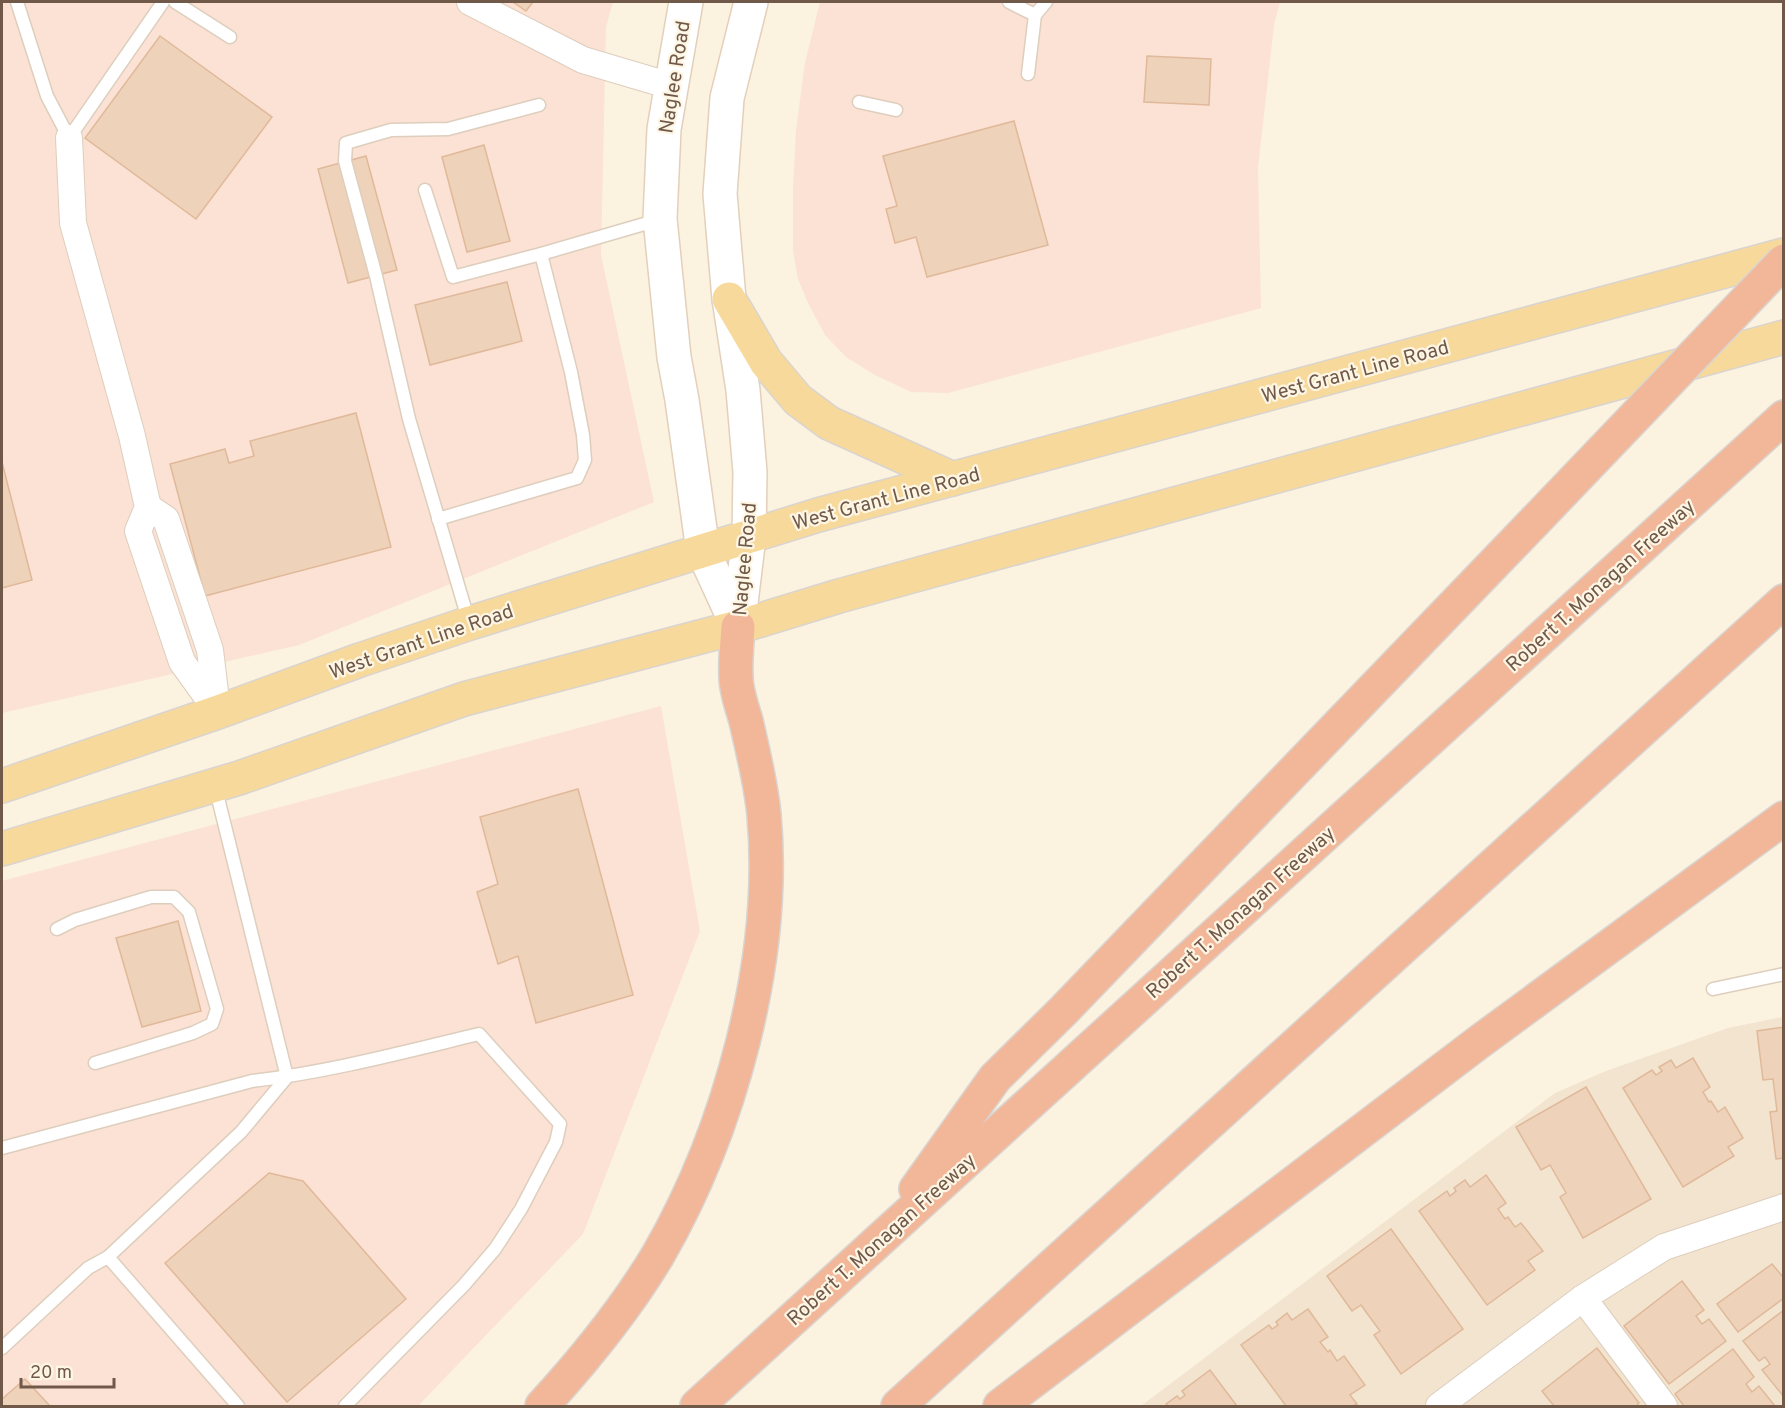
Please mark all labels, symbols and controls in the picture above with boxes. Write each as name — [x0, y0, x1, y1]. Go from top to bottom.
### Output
street label: Naglee Road — [654, 19, 698, 136]
street label: West Grant Line Road — [1259, 335, 1452, 410]
street label: West Grant Line Road — [790, 462, 983, 537]
street label: Robert T. Monagan Freeway — [1501, 494, 1702, 679]
street label: Naglee Road — [728, 501, 764, 617]
street label: West Grant Line Road — [326, 599, 517, 687]
street label: Robert T. Monagan Freeway — [1141, 821, 1342, 1006]
street label: Robert T. Monagan Freeway — [782, 1148, 983, 1333]
scale bar — [21, 1351, 114, 1389]
text: 20 m — [30, 1362, 72, 1385]

